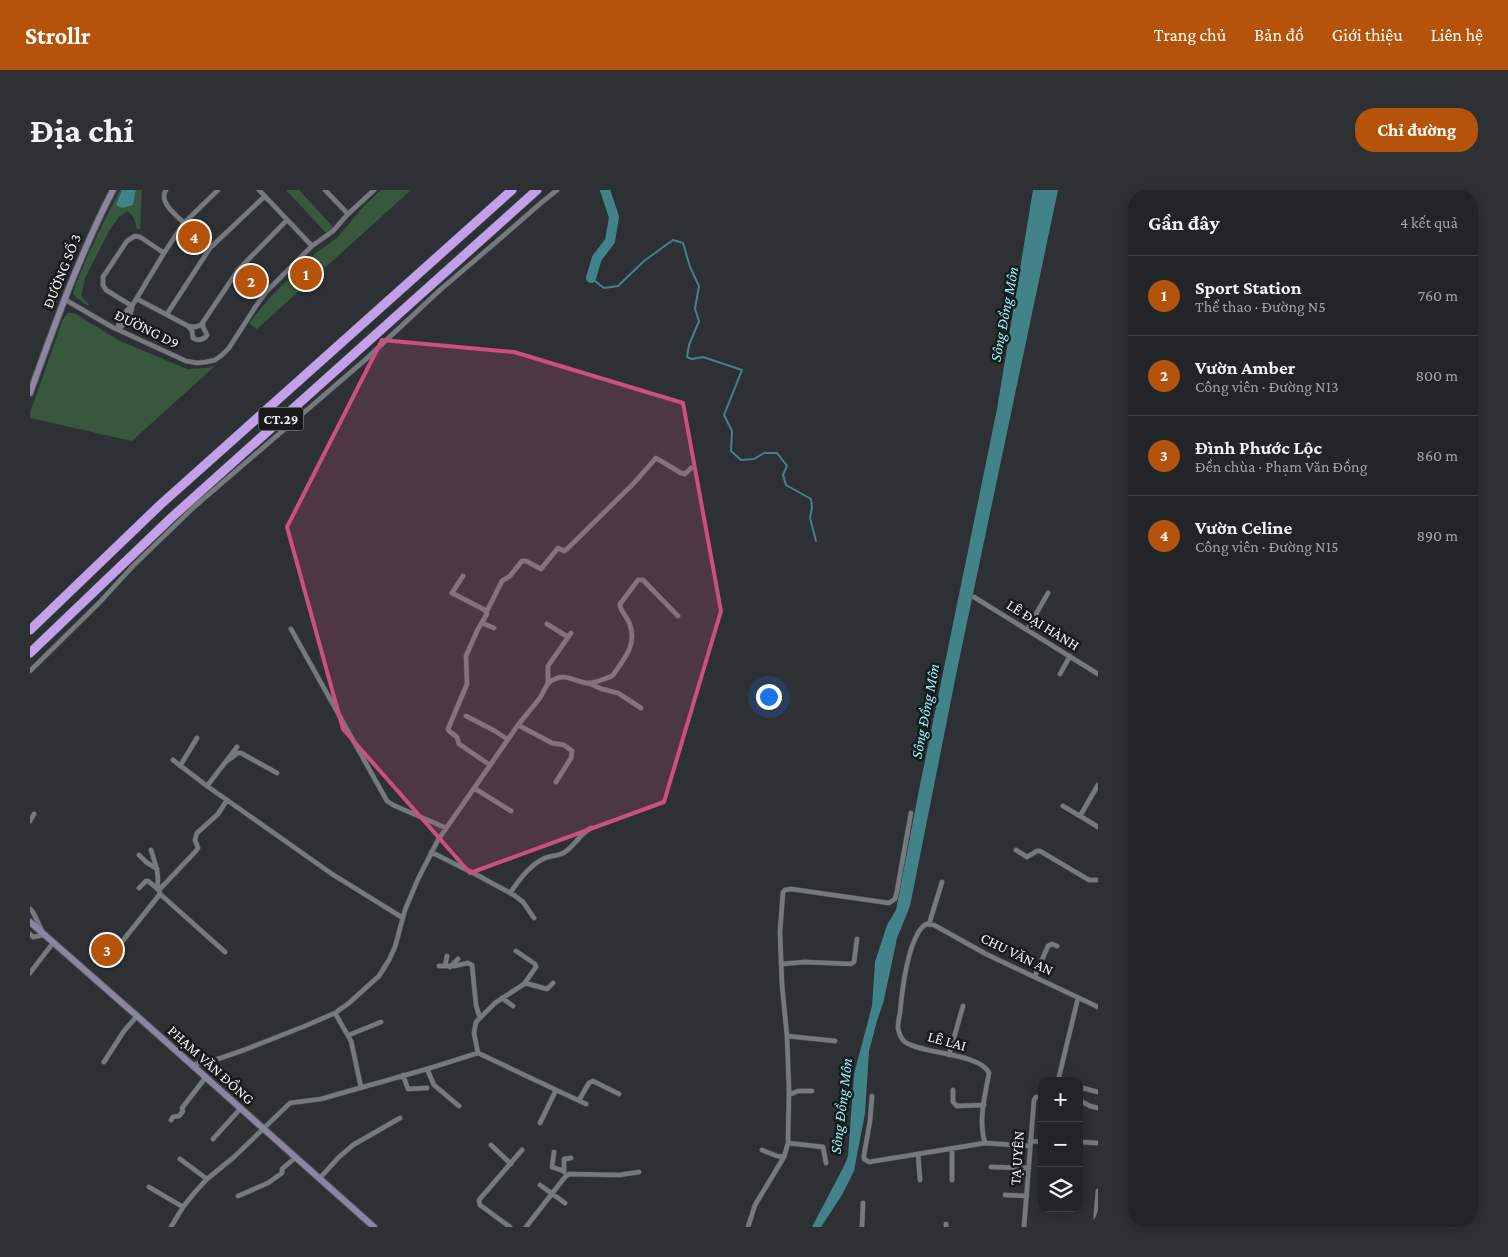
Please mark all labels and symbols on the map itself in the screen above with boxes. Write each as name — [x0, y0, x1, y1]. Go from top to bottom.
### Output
pin: 4 — [178, 218, 210, 256]
street label: ĐƯỜNG SỐ 3 — [38, 231, 84, 311]
pin: 1 — [290, 255, 322, 293]
pin: 2 — [235, 262, 267, 300]
water label: Sông Đồng Môn — [986, 265, 1023, 363]
street label: ĐƯỜNG D9 — [112, 307, 182, 351]
road number: CT.29 — [258, 408, 304, 430]
street label: LÊ ĐẠI HÀNH — [1003, 596, 1082, 655]
water label: Sông Đồng Môn — [907, 662, 944, 760]
your location — [756, 684, 782, 710]
street label: CHU VĂN AN — [978, 930, 1056, 979]
pin: 3 — [91, 931, 123, 969]
street label: PHẠM VĂN ĐỒNG — [164, 1021, 258, 1108]
street label: LÊ LAI — [926, 1028, 968, 1054]
water label: Sông Đồng Môn — [827, 1057, 856, 1155]
street label: TẠ UYÊN — [1007, 1130, 1028, 1186]

